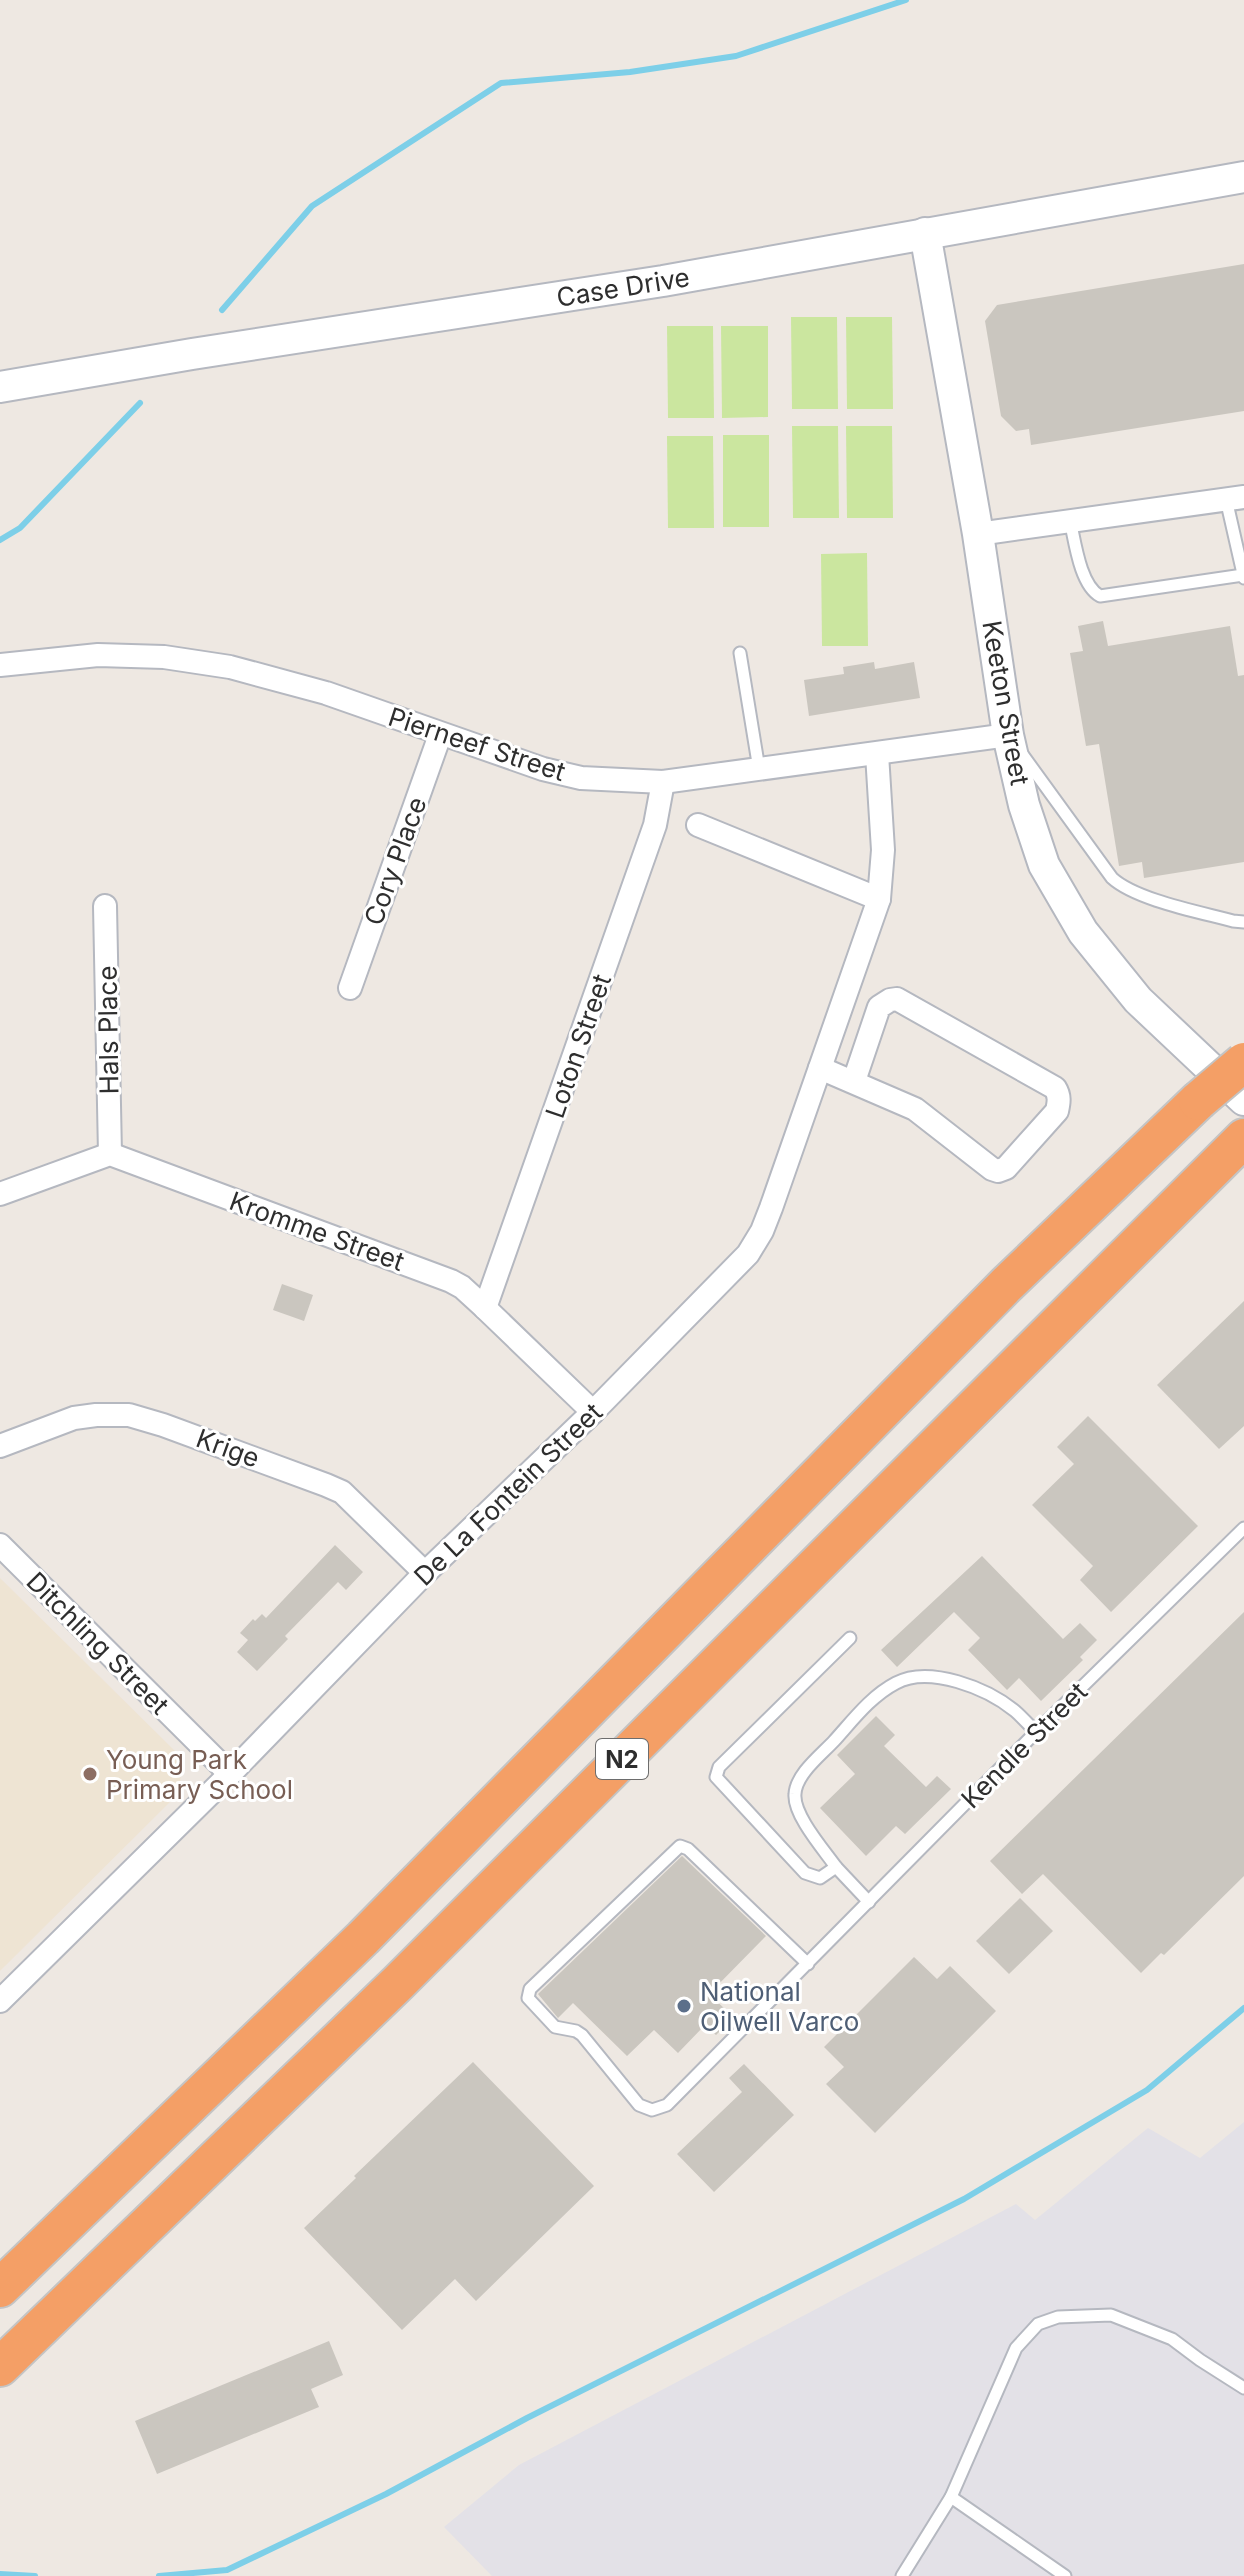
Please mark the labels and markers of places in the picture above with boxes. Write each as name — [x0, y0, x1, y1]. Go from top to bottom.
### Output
place label: Young Park Primary School — [106, 1744, 293, 1805]
marker: Young Park Primary School — [81, 1765, 99, 1783]
place label: National Oilwell Varco — [700, 1976, 859, 2037]
marker: National Oilwell Varco — [675, 1997, 693, 2015]

